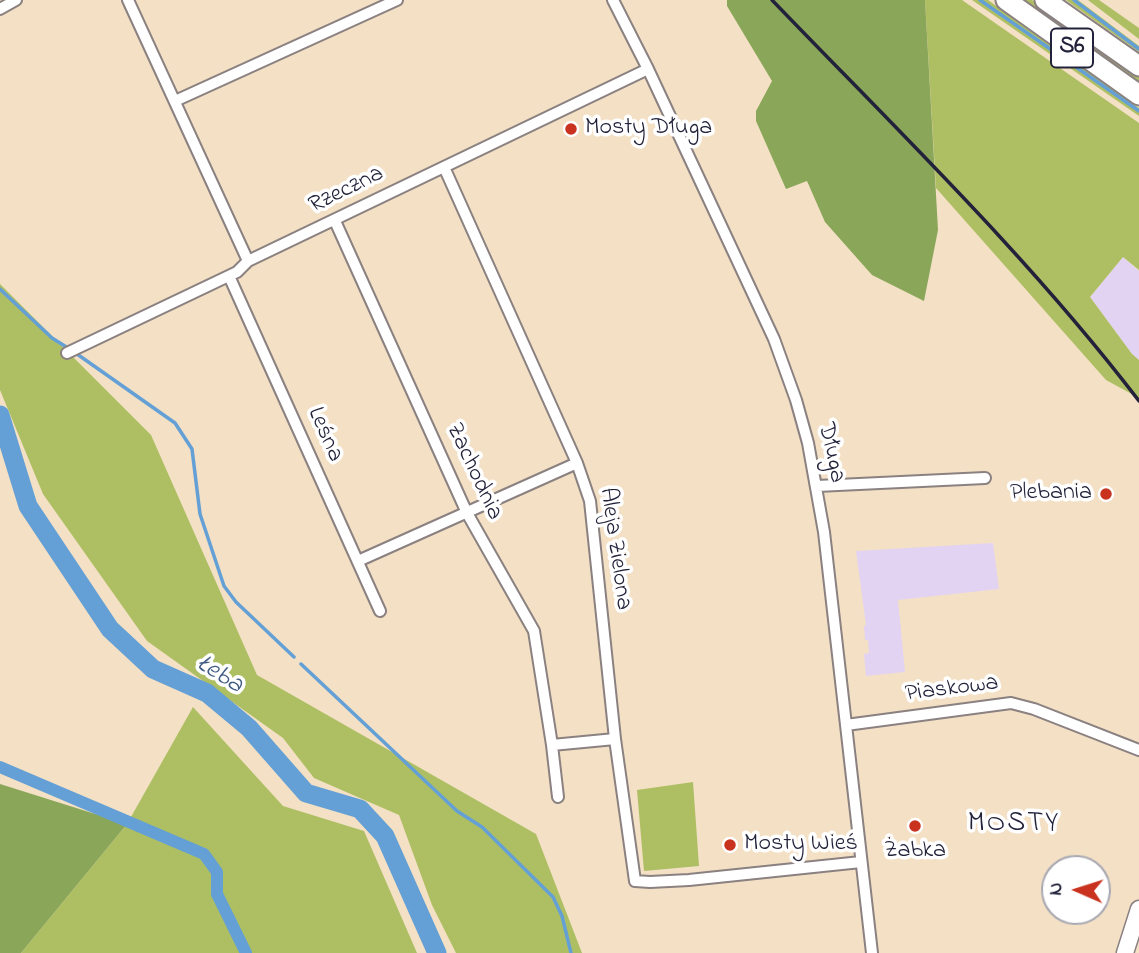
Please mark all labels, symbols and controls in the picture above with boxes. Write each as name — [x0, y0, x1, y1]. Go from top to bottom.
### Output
road number: S6 — [1051, 28, 1093, 68]
place label: Mosty Długa — [585, 115, 712, 143]
marker: Mosty Długa — [563, 121, 579, 137]
street label: Rzeczna — [305, 161, 389, 221]
street label: Leśna — [299, 403, 349, 467]
street label: Zachodnia — [438, 419, 508, 525]
street label: Długa — [810, 420, 850, 486]
place label: Plebania — [1010, 480, 1092, 508]
street label: Aleja Zielona — [591, 486, 637, 612]
marker: Plebania — [1098, 486, 1114, 502]
water label: Łeba — [190, 650, 248, 702]
street label: Piaskowa — [904, 670, 1000, 710]
district label: MOSTY — [968, 808, 1060, 842]
marker: Żabka — [907, 818, 923, 834]
place label: Mosty Wieś — [744, 831, 858, 859]
marker: Mosty Wieś — [722, 837, 738, 853]
place label: Żabka — [884, 838, 946, 866]
north arrow — [1041, 855, 1111, 925]
text: N — [1043, 882, 1070, 896]

